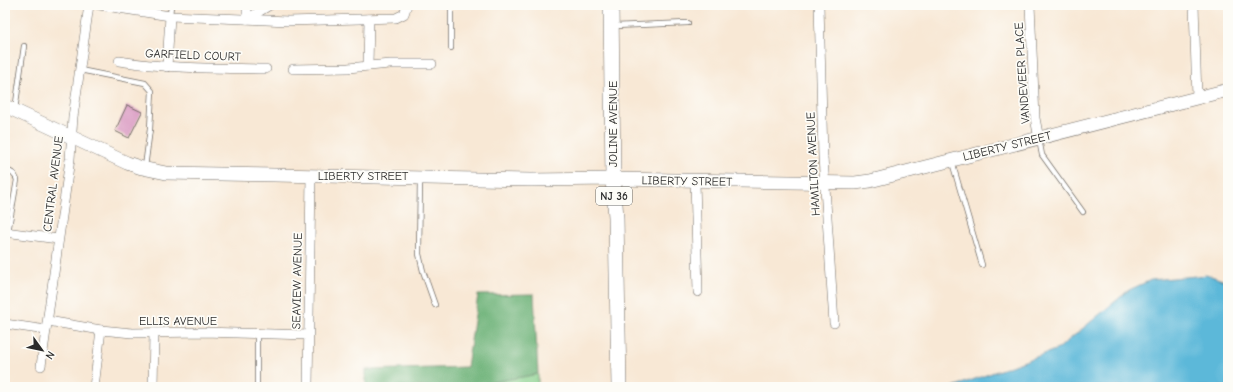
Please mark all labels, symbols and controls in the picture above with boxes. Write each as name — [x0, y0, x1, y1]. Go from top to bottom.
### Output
street label: VANDEVEER PLACE — [1011, 22, 1033, 124]
street label: GARFIELD COURT — [145, 46, 242, 64]
street label: JOLINE AVENUE — [606, 81, 620, 167]
street label: HAMILTON AVENUE — [803, 112, 823, 216]
street label: LIBERTY STREET — [961, 128, 1053, 164]
street label: CENTRAL AVENUE — [40, 135, 66, 233]
street label: LIBERTY STREET — [318, 169, 409, 183]
street label: LIBERTY STREET — [642, 173, 733, 189]
road number: NJ 36 — [596, 187, 632, 205]
street label: SEAVIEW AVENUE — [289, 233, 305, 329]
street label: ELLIS AVENUE — [139, 314, 217, 328]
north arrow — [22, 330, 62, 370]
text: N — [43, 349, 57, 362]

